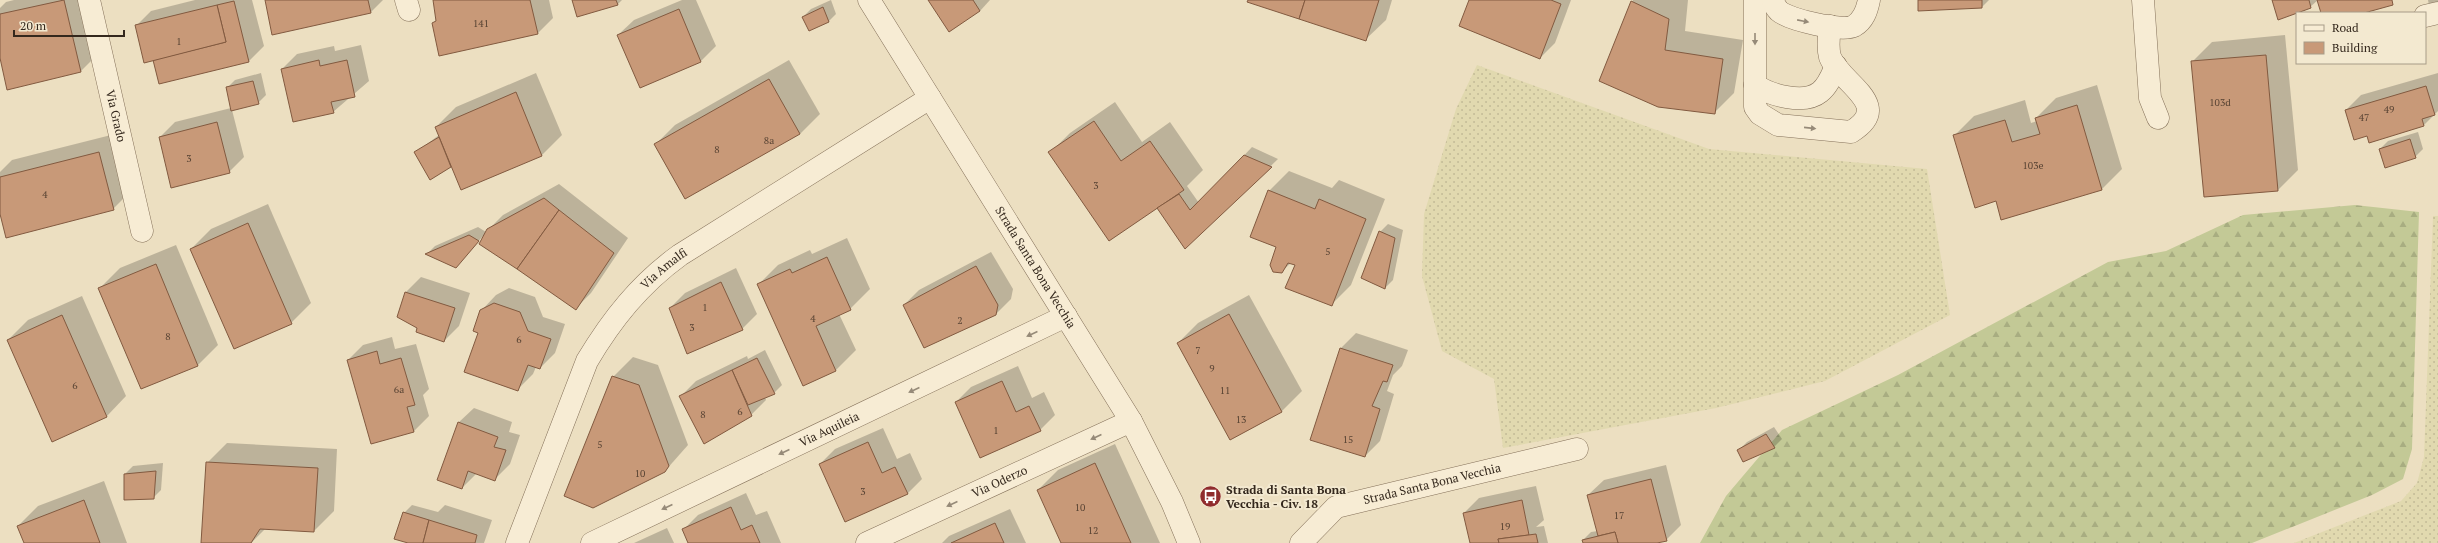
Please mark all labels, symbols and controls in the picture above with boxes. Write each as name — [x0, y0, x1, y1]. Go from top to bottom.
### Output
scale bar — [14, 12, 124, 38]
legend — [2296, 12, 2426, 64]
house number: 141 — [473, 17, 489, 30]
text: 20 m — [20, 18, 47, 33]
one-way arrow — [1797, 18, 1809, 24]
text: Road — [2332, 20, 2359, 35]
one-way arrow — [1752, 33, 1758, 46]
house number: 1 — [176, 35, 182, 48]
text: Building — [2332, 40, 2378, 55]
street label: Via Grado — [103, 88, 129, 144]
house number: 103d — [2209, 96, 2231, 109]
house number: 49 — [2384, 103, 2394, 116]
house number: 47 — [2359, 111, 2369, 124]
one-way arrow — [1804, 125, 1816, 132]
house number: 8a — [764, 134, 774, 147]
house number: 8 — [714, 143, 720, 156]
house number: 3 — [186, 152, 192, 165]
house number: 103e — [2022, 159, 2044, 172]
house number: 3 — [1093, 179, 1099, 192]
house number: 4 — [42, 188, 48, 201]
street label: Strada Santa Bona Vecchia — [992, 203, 1079, 331]
street label: Via Amalfi — [637, 244, 690, 292]
house number: 5 — [1325, 245, 1331, 258]
house number: 1 — [702, 301, 708, 314]
house number: 4 — [810, 312, 816, 325]
house number: 2 — [957, 314, 963, 327]
house number: 3 — [689, 321, 695, 334]
house number: 8 — [165, 330, 171, 343]
one-way arrow — [1026, 331, 1037, 337]
house number: 6 — [516, 333, 522, 346]
house number: 7 — [1195, 344, 1201, 357]
house number: 9 — [1209, 362, 1215, 375]
house number: 6 — [72, 379, 78, 392]
house number: 6a — [394, 383, 404, 396]
house number: 11 — [1220, 384, 1230, 397]
one-way arrow — [909, 387, 920, 393]
house number: 6 — [737, 405, 743, 418]
house number: 8 — [700, 408, 706, 421]
street label: Via Aquileia — [797, 408, 861, 450]
house number: 13 — [1236, 413, 1246, 426]
house number: 1 — [993, 424, 999, 437]
house number: 15 — [1343, 433, 1353, 446]
one-way arrow — [1090, 434, 1101, 440]
house number: 5 — [597, 438, 603, 451]
one-way arrow — [778, 449, 790, 455]
street label: Strada Santa Bona Vecchia — [1362, 460, 1502, 507]
street label: Via Oderzo — [969, 462, 1030, 501]
house number: 10 — [635, 467, 645, 480]
place label: Strada di Santa Bona Vecchia - Civ. 18 — [1226, 482, 1346, 511]
bus stop icon: Strada di Santa Bona Vecchia - Civ. 18 — [1197, 484, 1223, 510]
house number: 3 — [860, 485, 866, 498]
one-way arrow — [947, 501, 958, 507]
house number: 10 — [1075, 501, 1085, 514]
one-way arrow — [661, 504, 672, 510]
house number: 17 — [1614, 509, 1624, 522]
house number: 19 — [1500, 520, 1510, 533]
house number: 12 — [1088, 524, 1098, 537]

